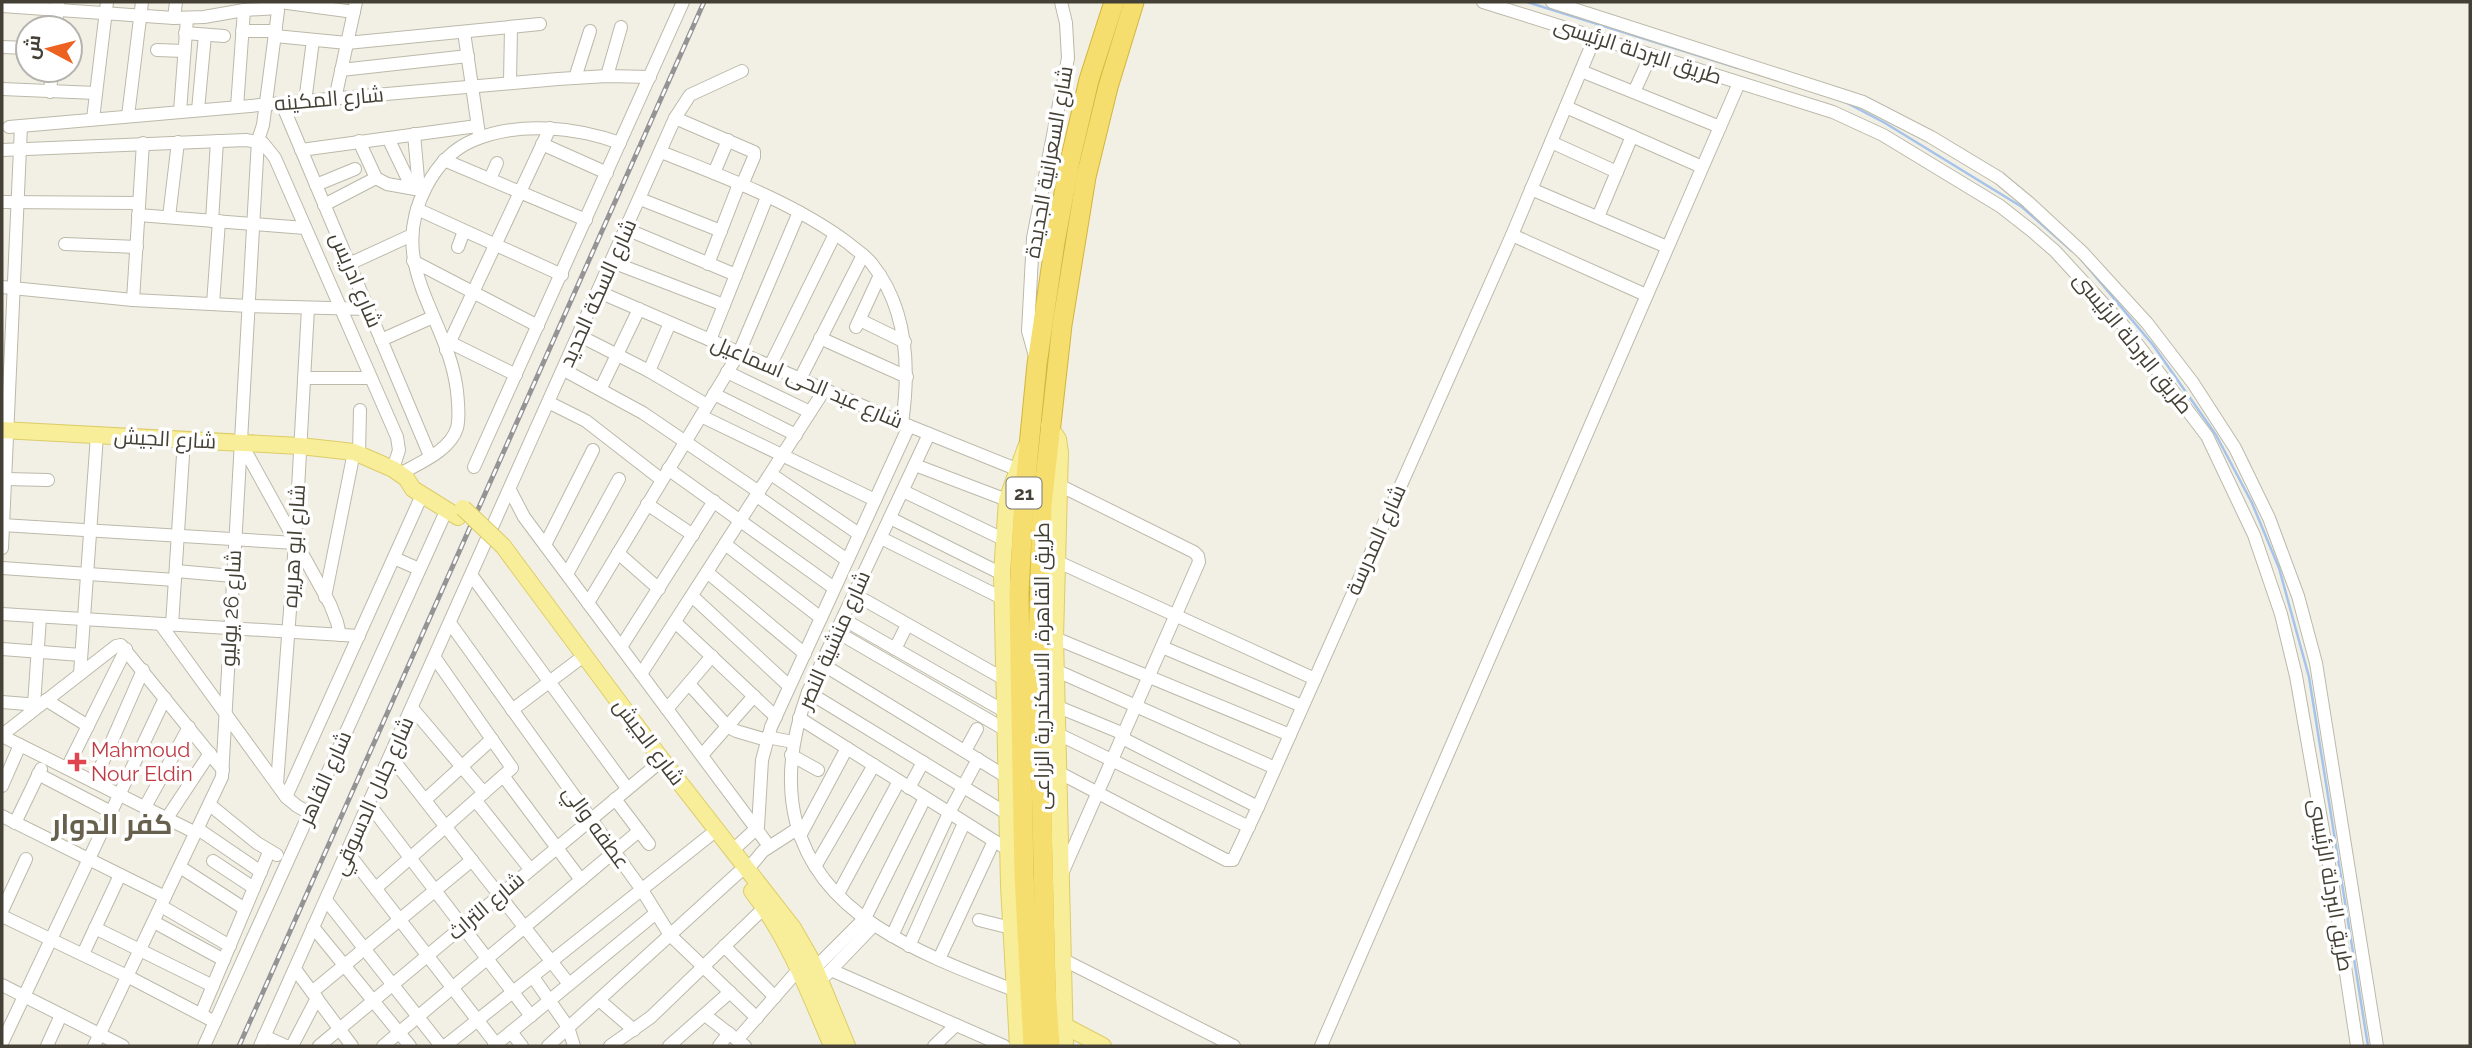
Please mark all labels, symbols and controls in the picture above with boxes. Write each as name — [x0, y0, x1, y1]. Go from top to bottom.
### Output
street label: طريق البردلة الرئيسى — [1551, 12, 1725, 90]
north arrow — [14, 14, 84, 84]
text: ش — [20, 33, 46, 60]
street label: شارع السعرانية الجديدة — [1019, 64, 1080, 260]
street label: شارع المكينه — [273, 81, 385, 118]
street label: شارع السكة الحديد — [554, 215, 643, 371]
street label: شارع ادريس — [323, 229, 388, 332]
street label: طريق البردلة الرئيسى — [2068, 267, 2198, 419]
street label: شارع عبد الحى اسماعيل — [707, 330, 907, 435]
street label: شارع الجيش — [113, 423, 217, 456]
road number: 21 — [1006, 478, 1042, 508]
street label: شارع المدرسة — [1340, 481, 1413, 600]
street label: شارع ابو هريره — [277, 483, 312, 609]
street label: طريق القاهرة, الاسكندرية الزراعى — [1029, 522, 1055, 810]
street label: شارع 26 يوليو — [215, 549, 248, 667]
street label: شارع منشية النصر — [792, 567, 877, 714]
street label: شارع الجيش — [607, 693, 690, 791]
street label: شارع جلال الدسوقي — [326, 713, 422, 880]
street label: شارع القاهر — [292, 727, 358, 830]
place label: Mahmoud Nour Eldin — [91, 737, 193, 786]
marker: Mahmoud Nour Eldin — [69, 754, 85, 770]
street label: عطفه والي — [554, 780, 635, 876]
street label: طريق البردلة الرئيسى — [2303, 797, 2359, 973]
district label: كفر الدوار — [50, 808, 173, 841]
street label: شارع التراث — [442, 866, 530, 946]

